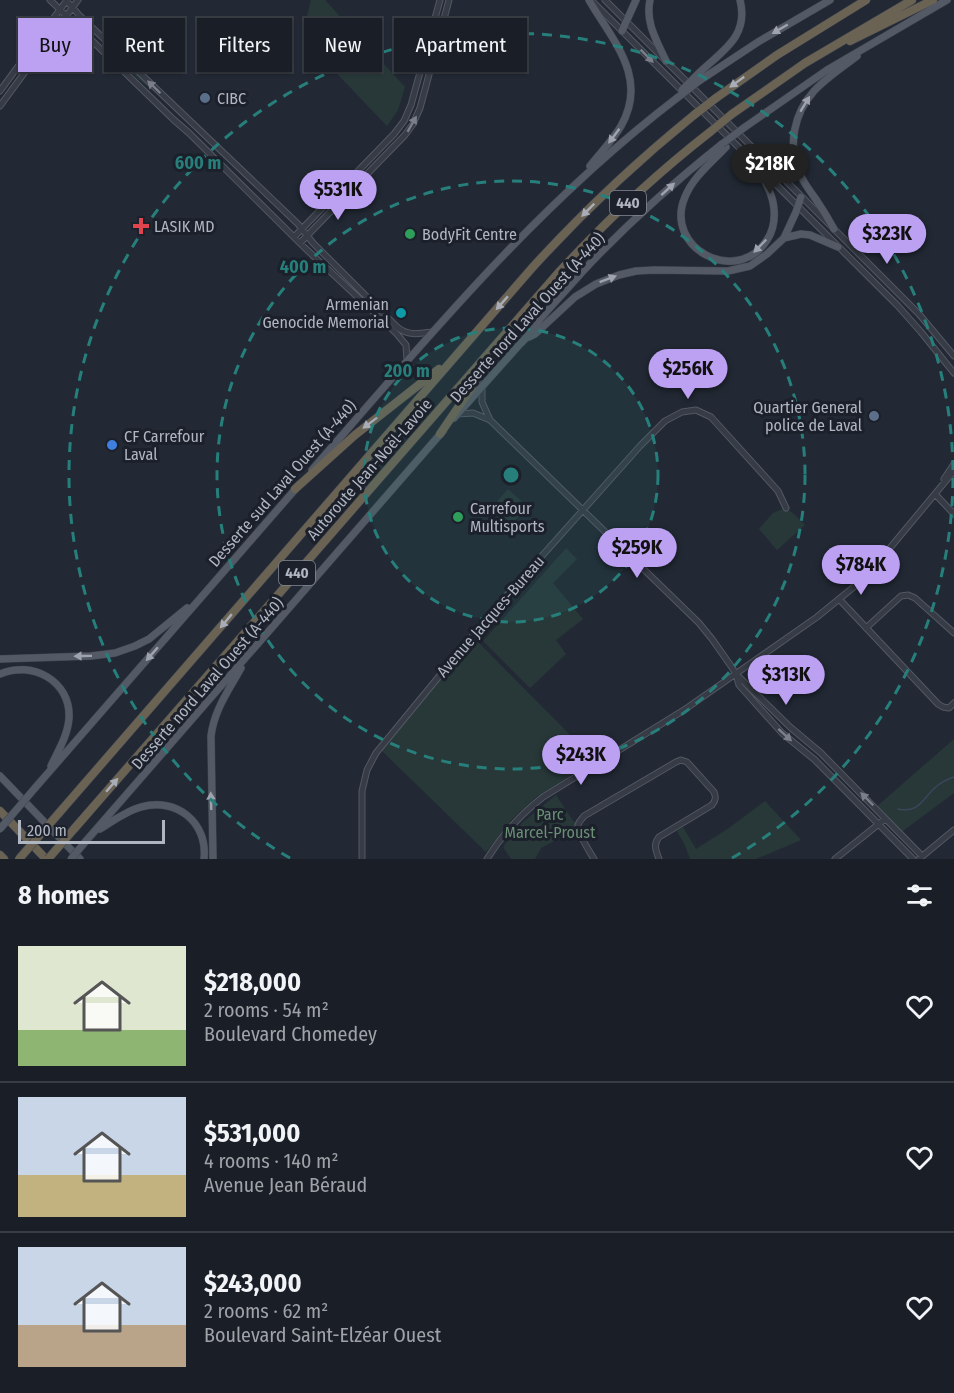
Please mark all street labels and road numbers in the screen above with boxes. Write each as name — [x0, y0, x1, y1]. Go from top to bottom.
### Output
road number: 440 — [610, 191, 646, 215]
street label: Desserte nord Laval Ouest (A-440) — [446, 228, 609, 406]
street label: Autoroute Jean-Noël-Lavoie — [303, 395, 436, 544]
street label: Desserte sud Laval Ouest (A-440) — [205, 396, 360, 571]
street label: Avenue Jacques-Bureau — [433, 552, 548, 681]
road number: 440 — [279, 561, 315, 585]
street label: Desserte nord Laval Ouest (A-440) — [127, 593, 287, 773]

